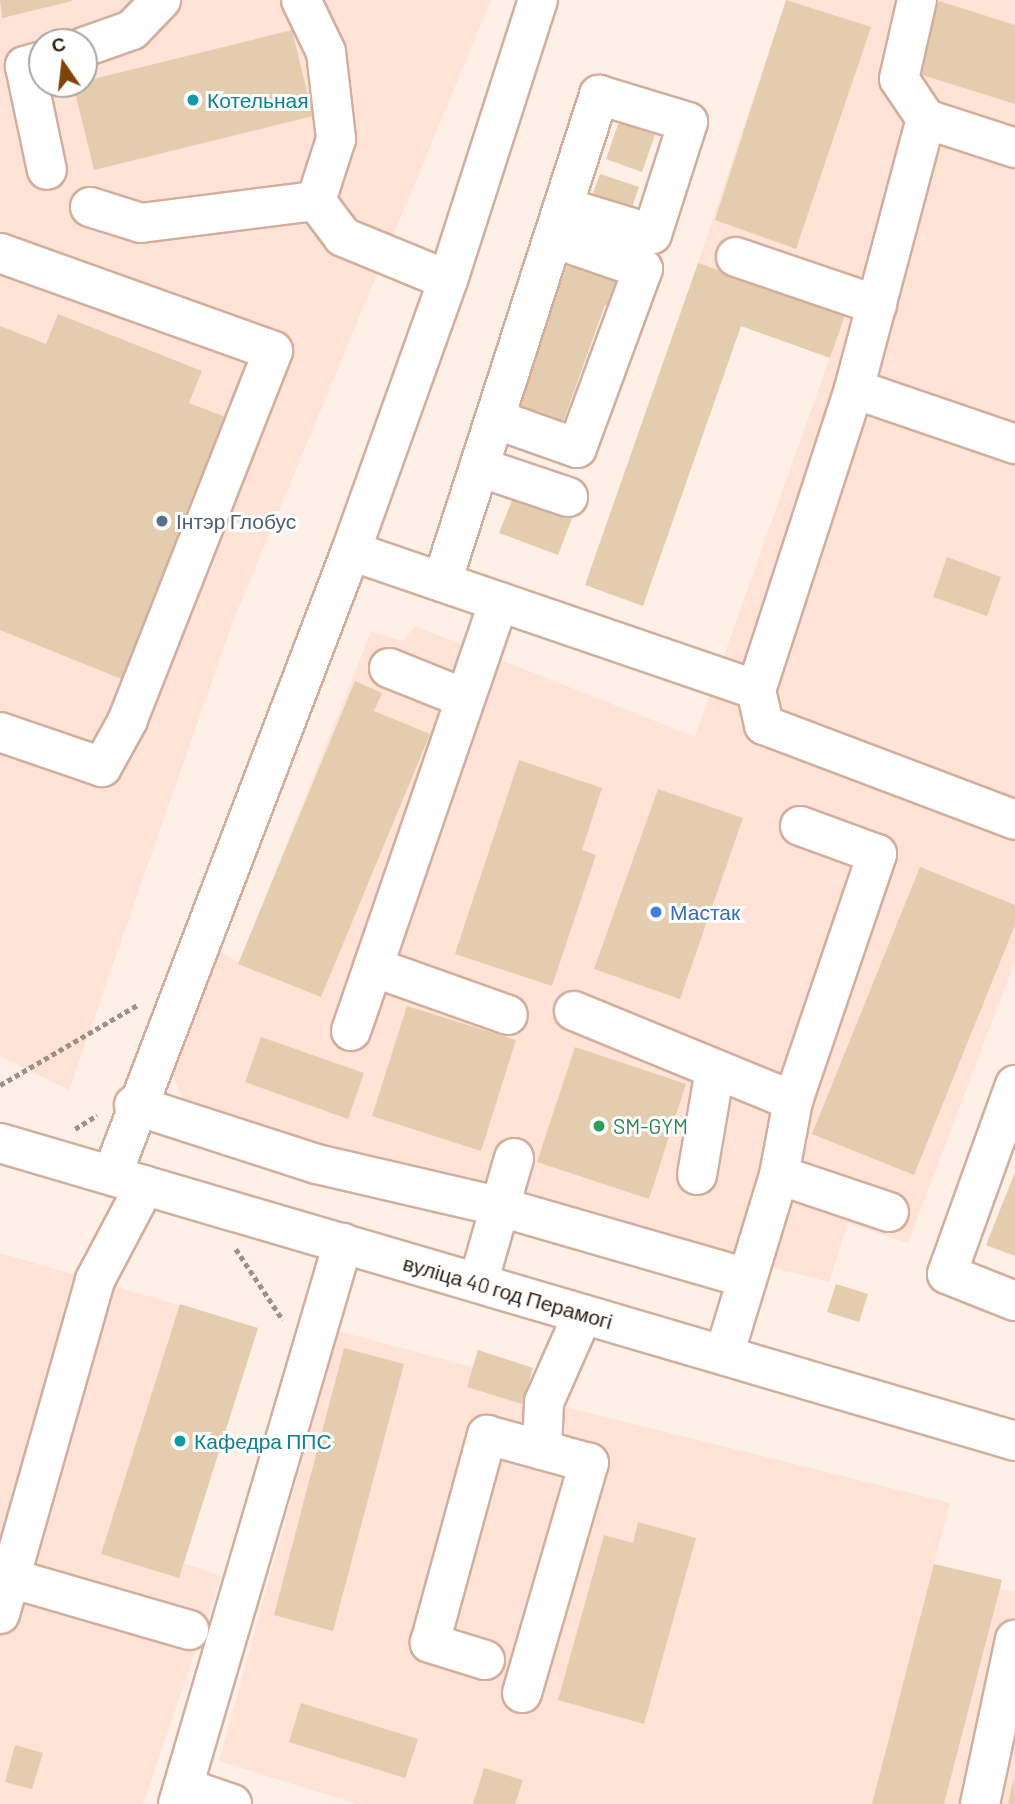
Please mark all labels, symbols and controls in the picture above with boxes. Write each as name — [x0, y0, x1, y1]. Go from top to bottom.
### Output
north arrow — [28, 28, 98, 98]
text: С — [49, 31, 68, 57]
place label: Котельная — [207, 87, 309, 113]
marker: Котельная — [185, 92, 201, 108]
place label: Інтэр Глобус — [176, 508, 296, 534]
marker: Інтэр Глобус — [154, 513, 170, 529]
place label: Мастак — [670, 899, 740, 925]
marker: Мастак — [648, 904, 664, 920]
place label: SM-GYM — [613, 1113, 688, 1139]
marker: SM-GYM — [591, 1118, 607, 1134]
street label: вуліца 40 год Перамогі — [400, 1250, 616, 1334]
place label: Кафедра ППС — [194, 1428, 332, 1454]
marker: Кафедра ППС — [172, 1433, 188, 1449]

